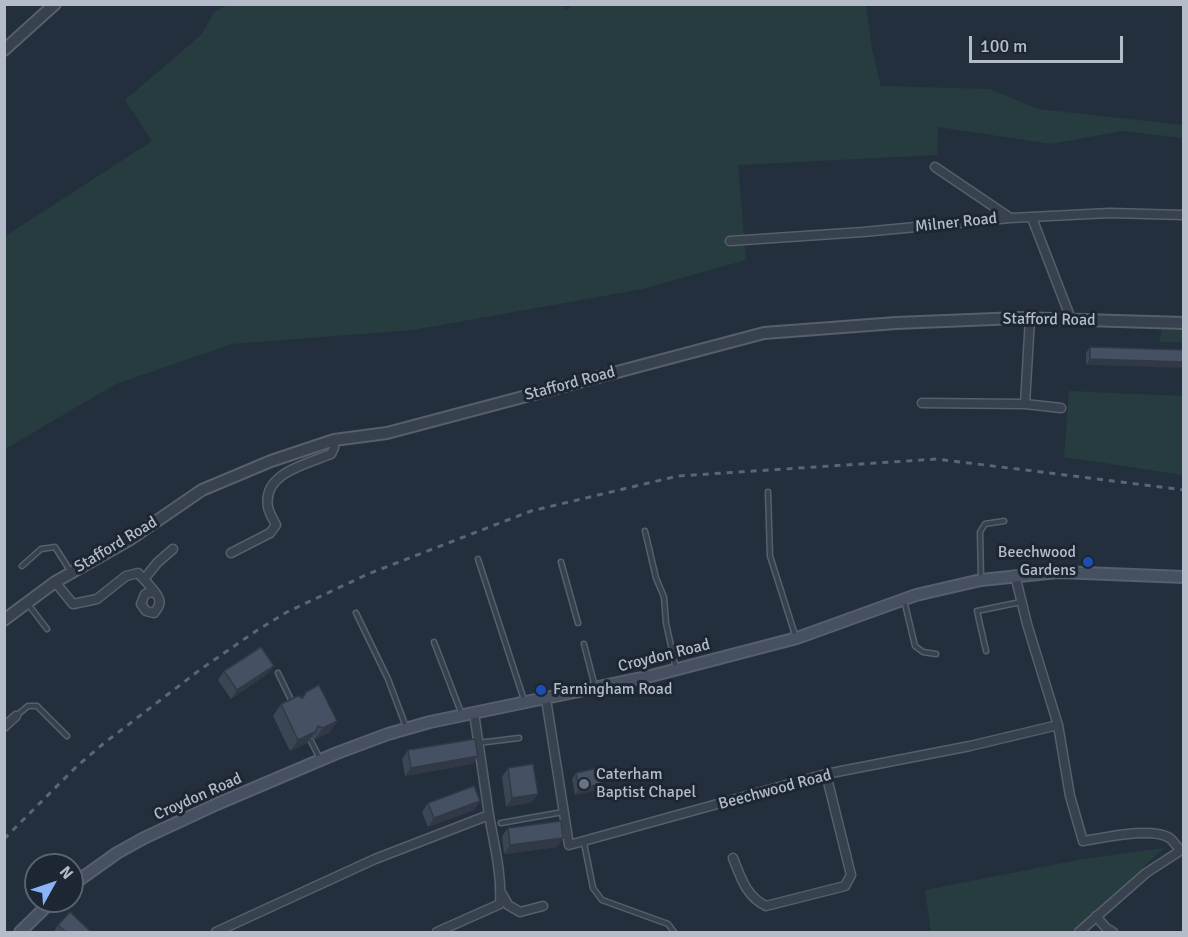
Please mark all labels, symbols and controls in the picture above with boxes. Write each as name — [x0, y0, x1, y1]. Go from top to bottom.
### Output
scale bar — [972, 24, 1126, 62]
text: 100 m — [980, 35, 1027, 57]
street label: Milner Road — [914, 209, 998, 237]
street label: Stafford Road — [1002, 310, 1096, 330]
street label: Stafford Road — [523, 363, 617, 405]
street label: Stafford Road — [71, 513, 161, 577]
place label: Beechwood Gardens — [998, 543, 1076, 581]
marker: Beechwood Gardens — [1081, 555, 1095, 569]
street label: Croydon Road — [616, 635, 712, 677]
place label: Farningham Road — [553, 680, 672, 700]
marker: Farningham Road — [534, 683, 548, 697]
place label: Caterham Baptist Chapel — [596, 765, 696, 803]
street label: Beechwood Road — [717, 766, 833, 814]
street label: Croydon Road — [151, 769, 245, 825]
marker: Caterham Baptist Chapel — [577, 777, 591, 791]
north arrow — [24, 853, 84, 913]
text: N — [55, 862, 77, 883]

